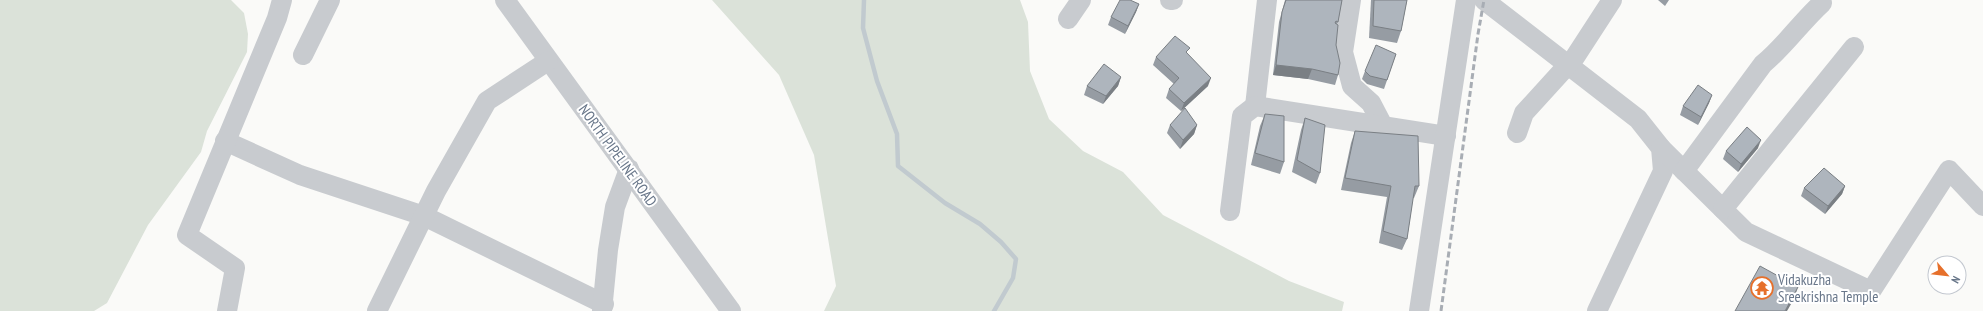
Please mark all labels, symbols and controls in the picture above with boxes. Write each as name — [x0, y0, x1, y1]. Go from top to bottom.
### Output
street label: NORTH PIPELINE ROAD — [575, 100, 661, 210]
north arrow — [1927, 255, 1967, 295]
place label: Vidakuzha Sreekrishna Temple — [1777, 270, 1878, 306]
text: N — [1948, 274, 1963, 286]
temple icon: Vidakuzha Sreekrishna Temple — [1749, 275, 1775, 301]

